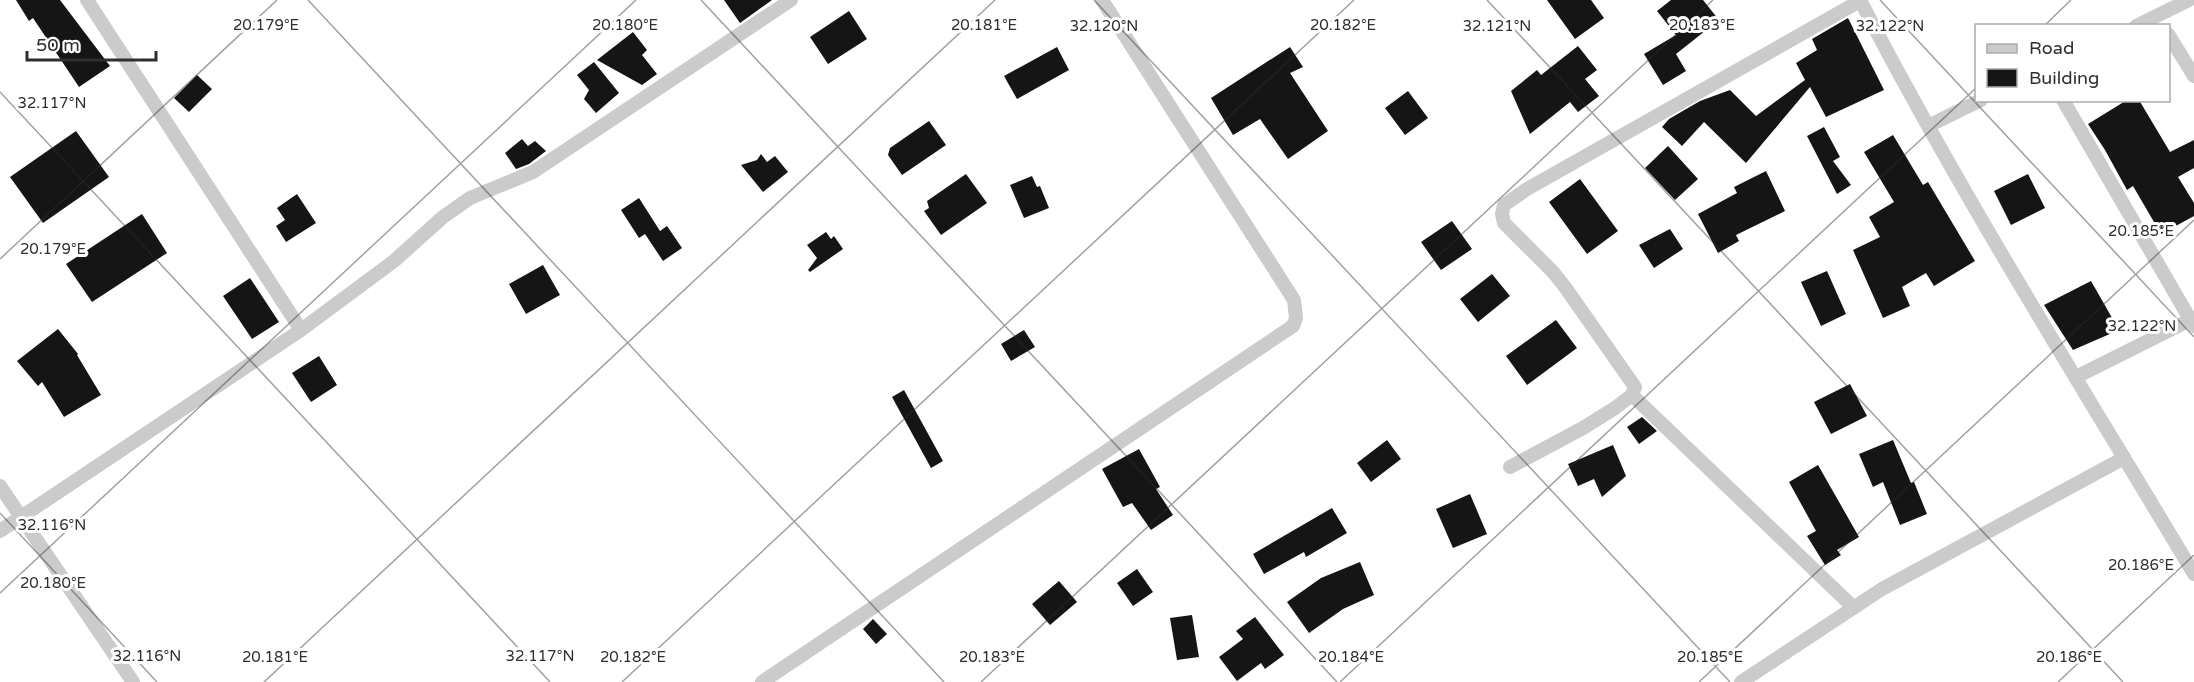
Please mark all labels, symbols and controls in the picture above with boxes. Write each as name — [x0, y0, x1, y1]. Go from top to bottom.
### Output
text: 20.179°E — [233, 16, 299, 34]
text: 20.180°E — [592, 16, 658, 34]
text: 20.181°E — [951, 16, 1017, 34]
text: 20.182°E — [1310, 16, 1376, 34]
text: 20.183°E — [1669, 16, 1735, 34]
text: 32.120°N — [1070, 17, 1138, 35]
text: 32.121°N — [1463, 17, 1531, 35]
text: 32.122°N — [1856, 17, 1924, 35]
scale bar — [27, 24, 156, 62]
legend — [1975, 24, 2170, 102]
text: 50 m — [36, 34, 80, 56]
text: Road — [2029, 37, 2074, 59]
text: Building — [2029, 67, 2099, 89]
text: 32.117°N — [17, 94, 87, 112]
text: 20.185°E — [2108, 222, 2174, 240]
text: 20.179°E — [20, 240, 86, 258]
text: 32.122°N — [2108, 317, 2176, 335]
text: 32.116°N — [18, 516, 86, 534]
text: 20.186°E — [2108, 556, 2174, 574]
text: 20.180°E — [20, 574, 86, 592]
text: 32.116°N — [113, 647, 181, 665]
text: 32.117°N — [505, 647, 575, 665]
text: 20.181°E — [242, 648, 308, 666]
text: 20.182°E — [600, 648, 666, 666]
text: 20.183°E — [959, 648, 1025, 666]
text: 20.184°E — [1318, 648, 1384, 666]
text: 20.185°E — [1677, 648, 1743, 666]
text: 20.186°E — [2036, 648, 2102, 666]

